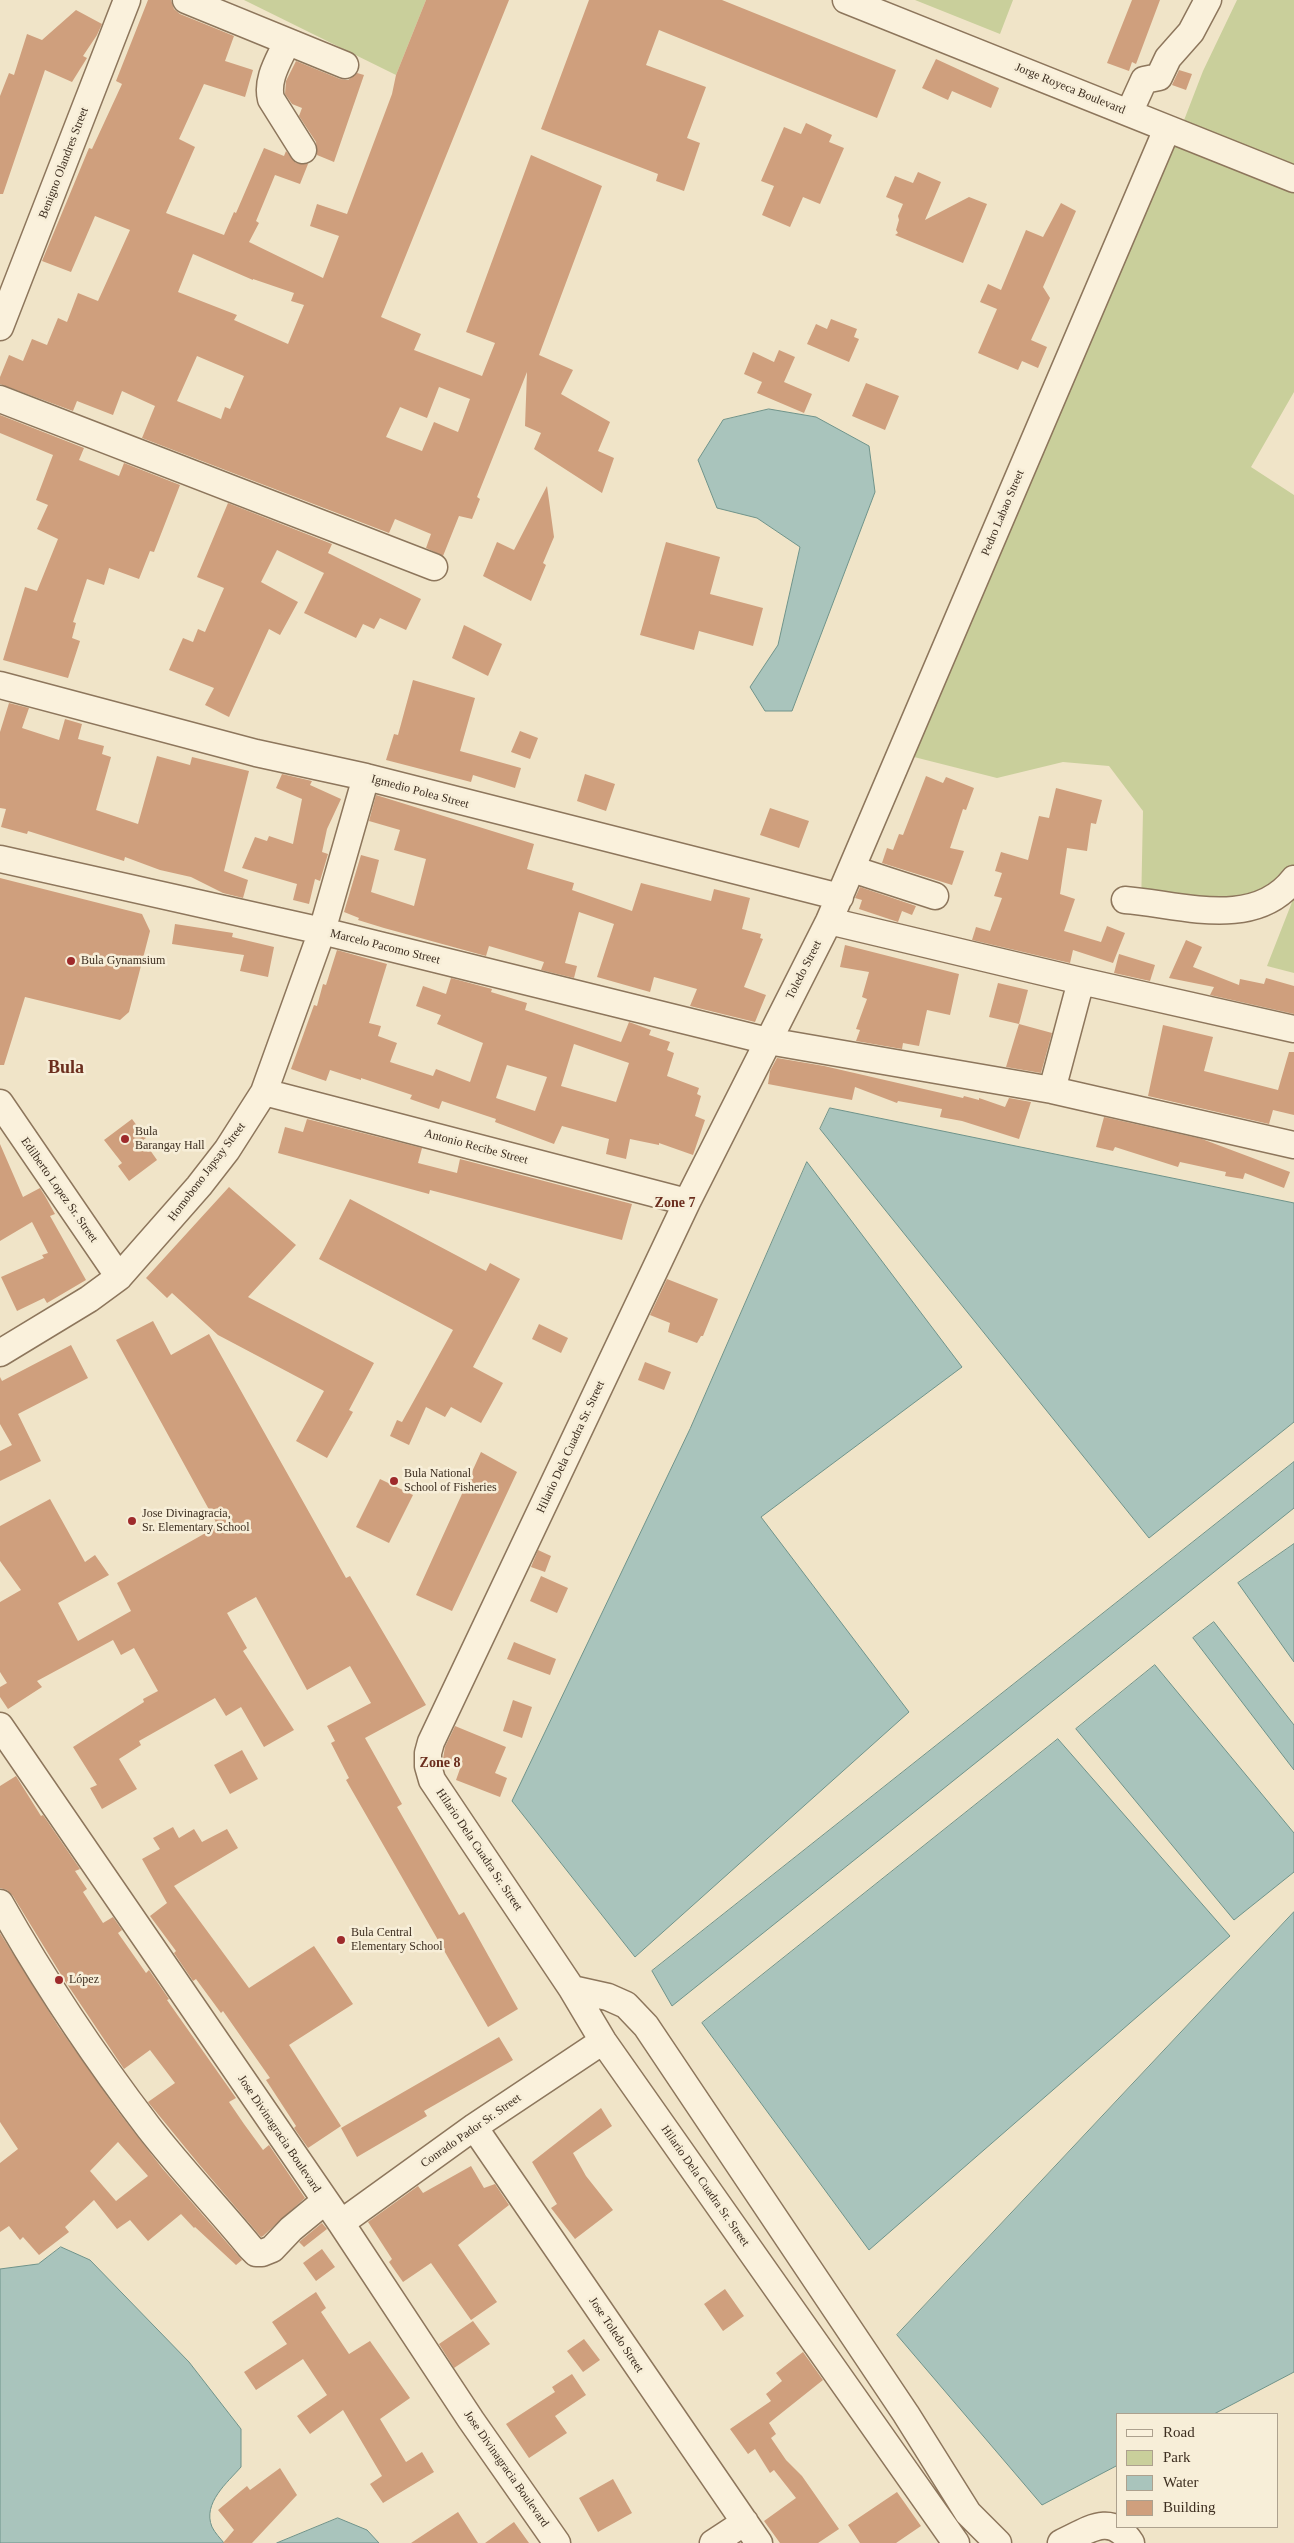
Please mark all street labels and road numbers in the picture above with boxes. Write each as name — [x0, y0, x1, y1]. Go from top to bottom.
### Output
street label: Jorge Royeca Boulevard — [1013, 60, 1127, 118]
street label: Benigno Olandres Street — [36, 105, 92, 221]
street label: Pedro Labao Street — [978, 468, 1028, 558]
street label: Igmedio Polea Street — [370, 772, 470, 812]
street label: Marcelo Pacomo Street — [329, 926, 441, 968]
street label: Toledo Street — [783, 938, 825, 1002]
street label: Homobono Japsay Street — [165, 1120, 249, 1224]
street label: Antonio Recibe Street — [423, 1126, 529, 1168]
street label: Edilberto Lopez Sr. Street — [17, 1135, 101, 1245]
street label: Hilario Dela Cuadra Sr. Street — [534, 1379, 608, 1515]
street label: Hilario Dela Cuadra Sr. Street — [433, 1786, 525, 1914]
street label: Jose Divinagracia Boulevard — [234, 2073, 324, 2195]
street label: Conrado Pador Sr. Street — [418, 2091, 524, 2171]
street label: Hilario Dela Cuadra Sr. Street — [658, 2123, 752, 2249]
street label: Jose Toledo Street — [585, 2295, 647, 2375]
street label: Jose Divinagracia Boulevard — [460, 2408, 552, 2530]

